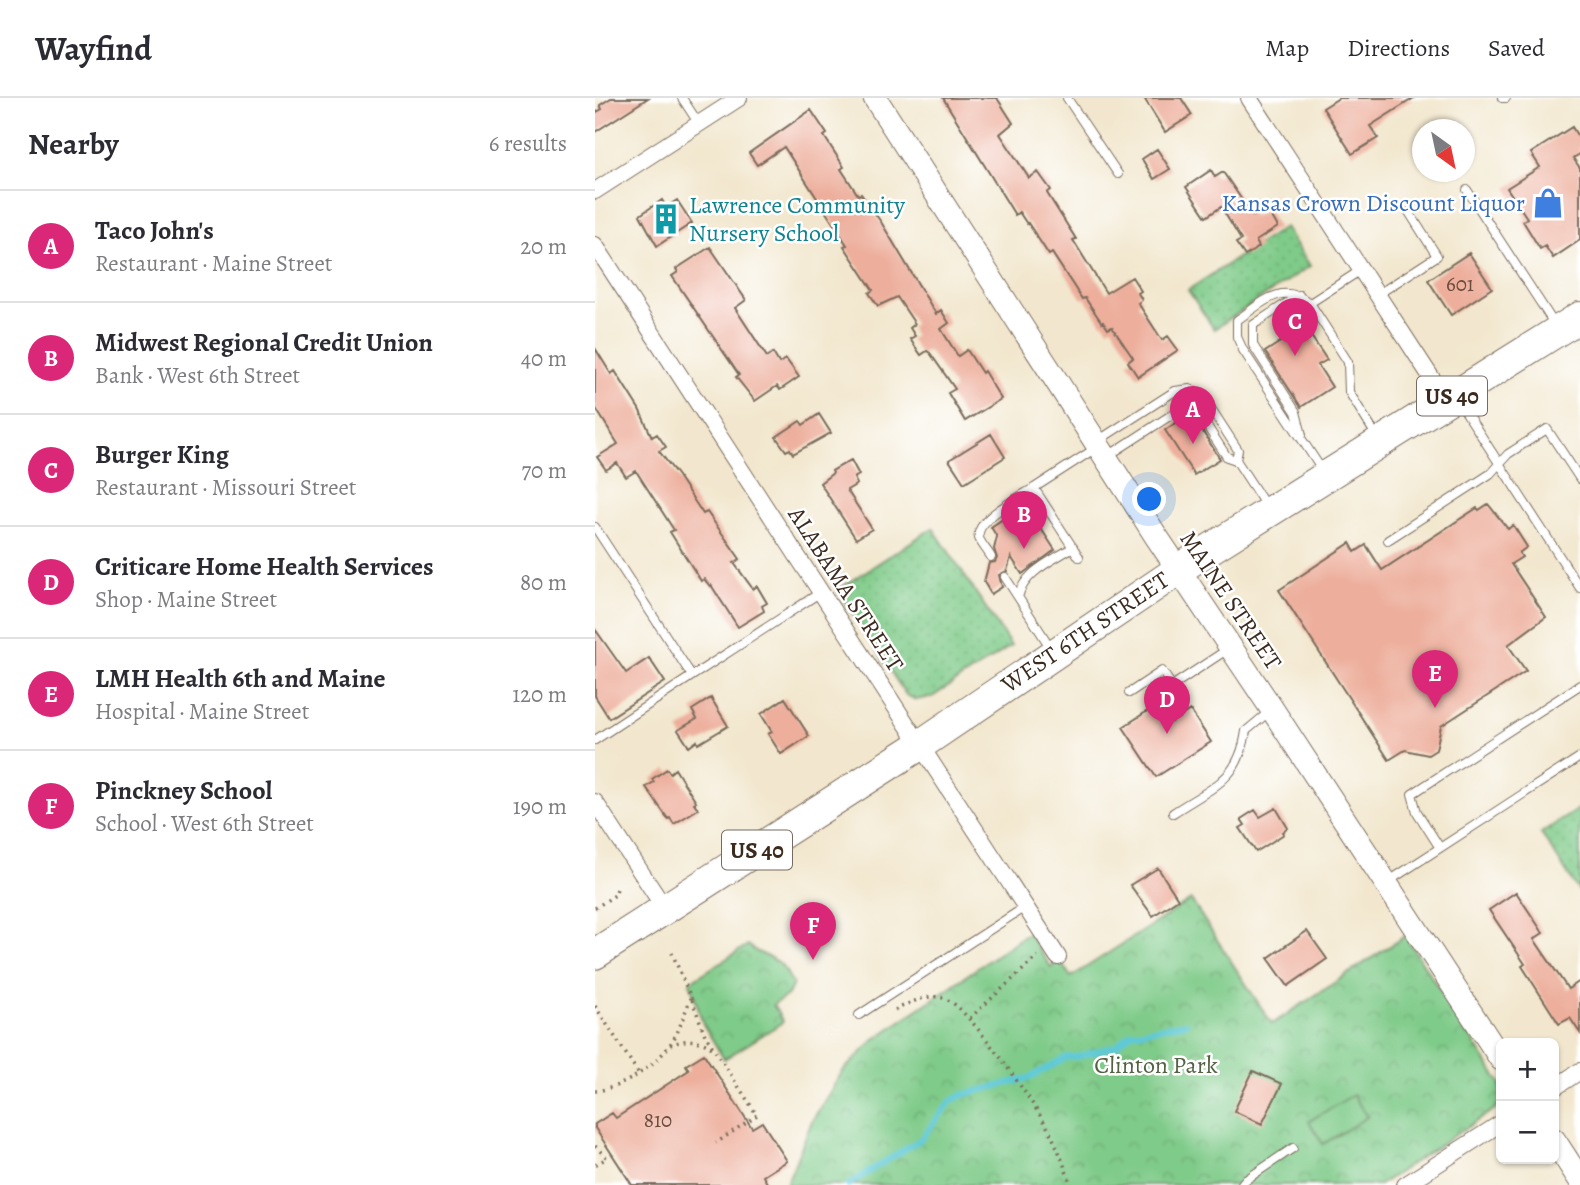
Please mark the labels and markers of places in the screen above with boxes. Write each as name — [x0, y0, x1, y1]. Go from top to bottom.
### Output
shop icon: Kansas Crown Discount Liquor — [1531, 186, 1565, 220]
place label: Kansas Crown Discount Liquor — [1221, 187, 1525, 219]
place label: Lawrence Community Nursery School — [689, 189, 905, 249]
building icon: Lawrence Community Nursery School — [649, 202, 683, 236]
pin: C — [1272, 298, 1318, 356]
pin: A — [1170, 386, 1216, 444]
pin: B — [1001, 491, 1047, 549]
pin: E — [1412, 650, 1458, 708]
pin: D — [1144, 676, 1190, 734]
pin: F — [790, 902, 836, 960]

